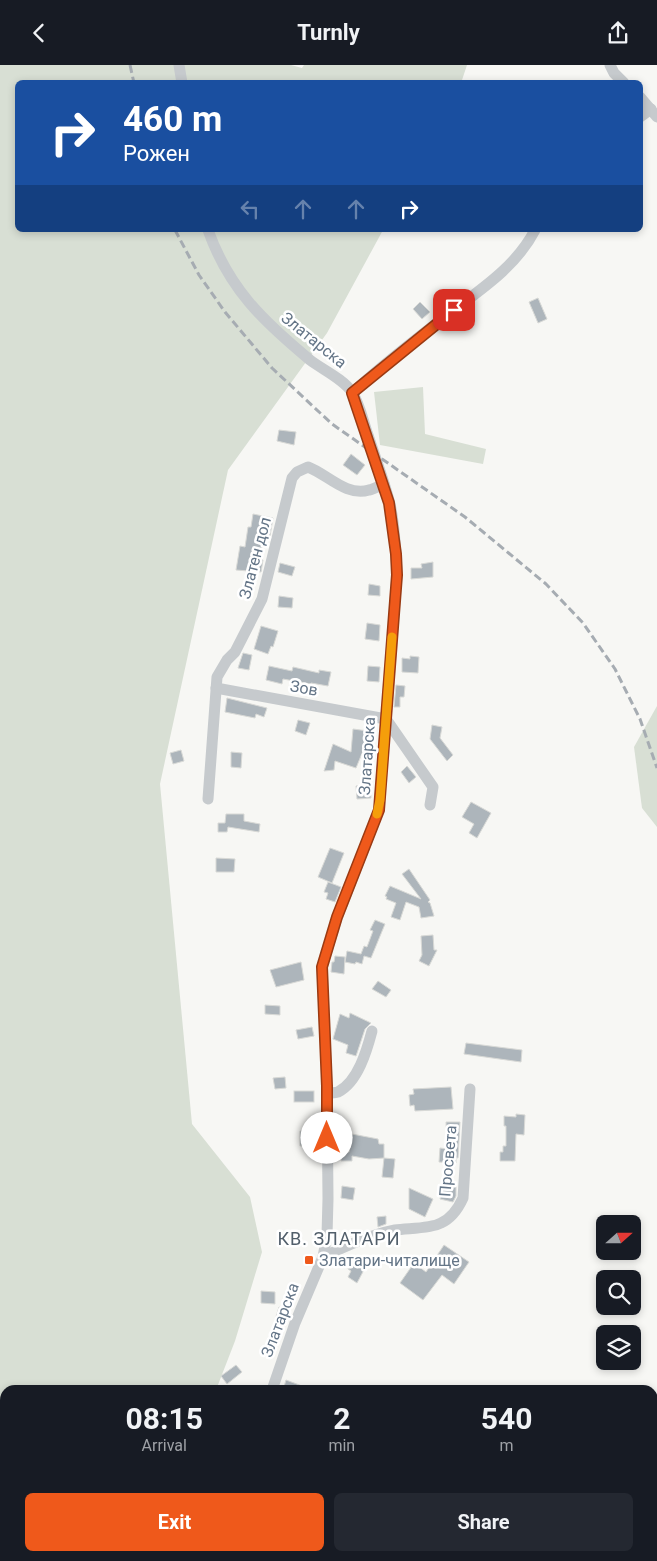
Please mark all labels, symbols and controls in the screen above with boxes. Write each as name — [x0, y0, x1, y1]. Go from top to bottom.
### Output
icon: back — [25, 19, 53, 47]
icon: share — [604, 19, 632, 47]
text: Turnly — [297, 20, 360, 45]
text: 460 m — [123, 99, 222, 140]
icon: right — [40, 100, 105, 165]
text: Рожен — [123, 141, 190, 166]
icon: left — [236, 195, 264, 223]
icon: ahead — [289, 195, 317, 223]
icon: ahead — [342, 195, 370, 223]
icon: right — [395, 195, 423, 223]
pin — [433, 289, 475, 331]
icon: arrive — [440, 296, 468, 324]
street label: Златарска — [278, 308, 350, 372]
street label: Златен дол — [235, 515, 275, 601]
street label: Зов — [289, 676, 319, 700]
street label: Златарска — [355, 716, 379, 796]
position arrow — [300, 1111, 352, 1163]
street label: Просвета — [435, 1124, 461, 1198]
north arrow — [596, 1215, 641, 1260]
map controls — [596, 1215, 641, 1370]
district label: КВ. ЗЛАТАРИ — [277, 1228, 401, 1249]
place label: Златари-читалище — [319, 1251, 460, 1270]
marker: Златари-читалище — [303, 1254, 315, 1266]
button: search — [596, 1270, 641, 1315]
street label: Златарска — [257, 1280, 303, 1360]
button: layers — [596, 1325, 641, 1370]
text: 08:15 — [126, 1401, 203, 1436]
text: 2 — [333, 1401, 350, 1436]
text: 540 — [481, 1401, 532, 1436]
text: Arrival — [142, 1436, 187, 1455]
text: min — [328, 1436, 355, 1455]
text: m — [500, 1436, 514, 1455]
button: Exit — [25, 1493, 324, 1551]
button: Share — [334, 1493, 633, 1551]

